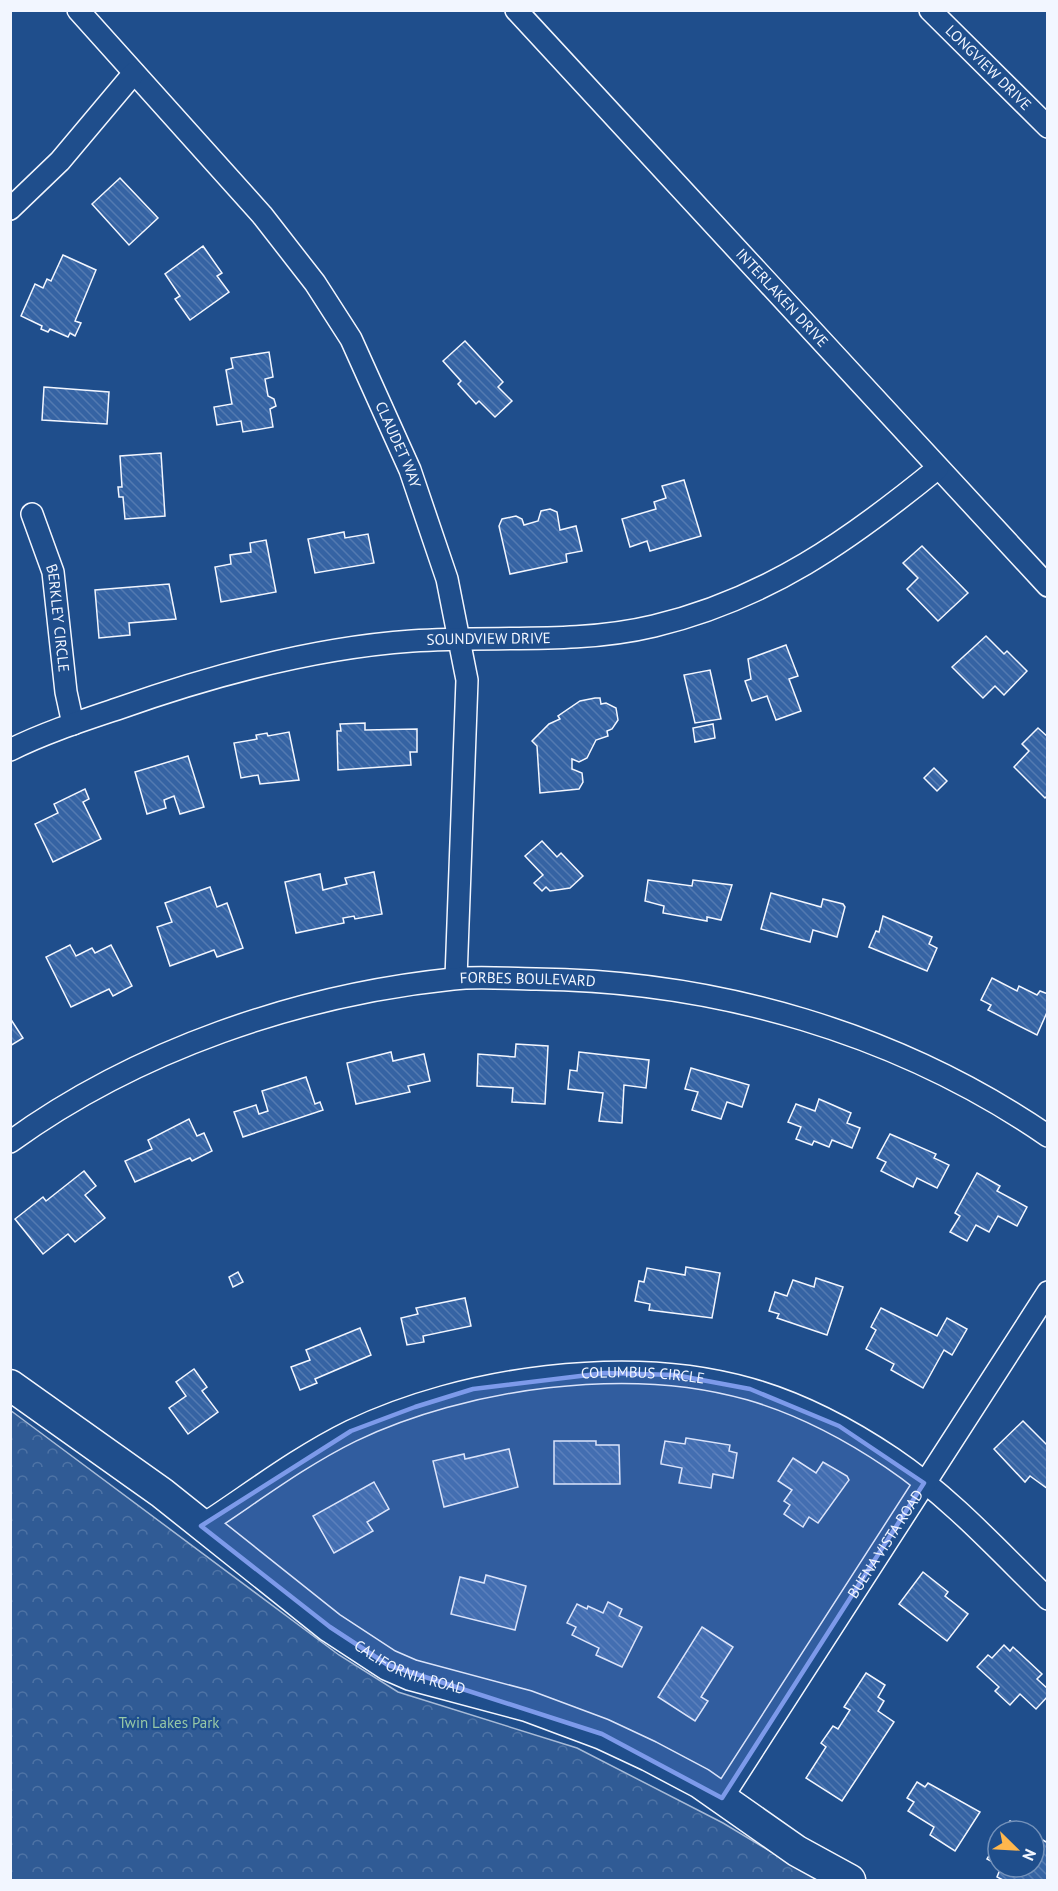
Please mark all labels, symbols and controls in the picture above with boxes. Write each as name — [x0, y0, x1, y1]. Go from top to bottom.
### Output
street label: LONGVIEW DRIVE — [942, 21, 1035, 114]
street label: INTERLAKEN DRIVE — [732, 244, 833, 351]
street label: CLAUDET WAY — [371, 398, 426, 491]
street label: BERKLEY CIRCLE — [42, 561, 74, 673]
street label: SOUNDVIEW DRIVE — [426, 628, 551, 649]
street label: FORBES BOULEVARD — [459, 968, 596, 990]
street label: COLUMBUS CIRCLE — [580, 1362, 706, 1388]
street label: BUENA VISTA ROAD — [843, 1486, 927, 1602]
street label: CALIFORNIA ROAD — [351, 1636, 468, 1698]
park label: Twin Lakes Park — [118, 1713, 220, 1732]
north arrow — [986, 1819, 1046, 1879]
text: N — [1018, 1846, 1041, 1864]

